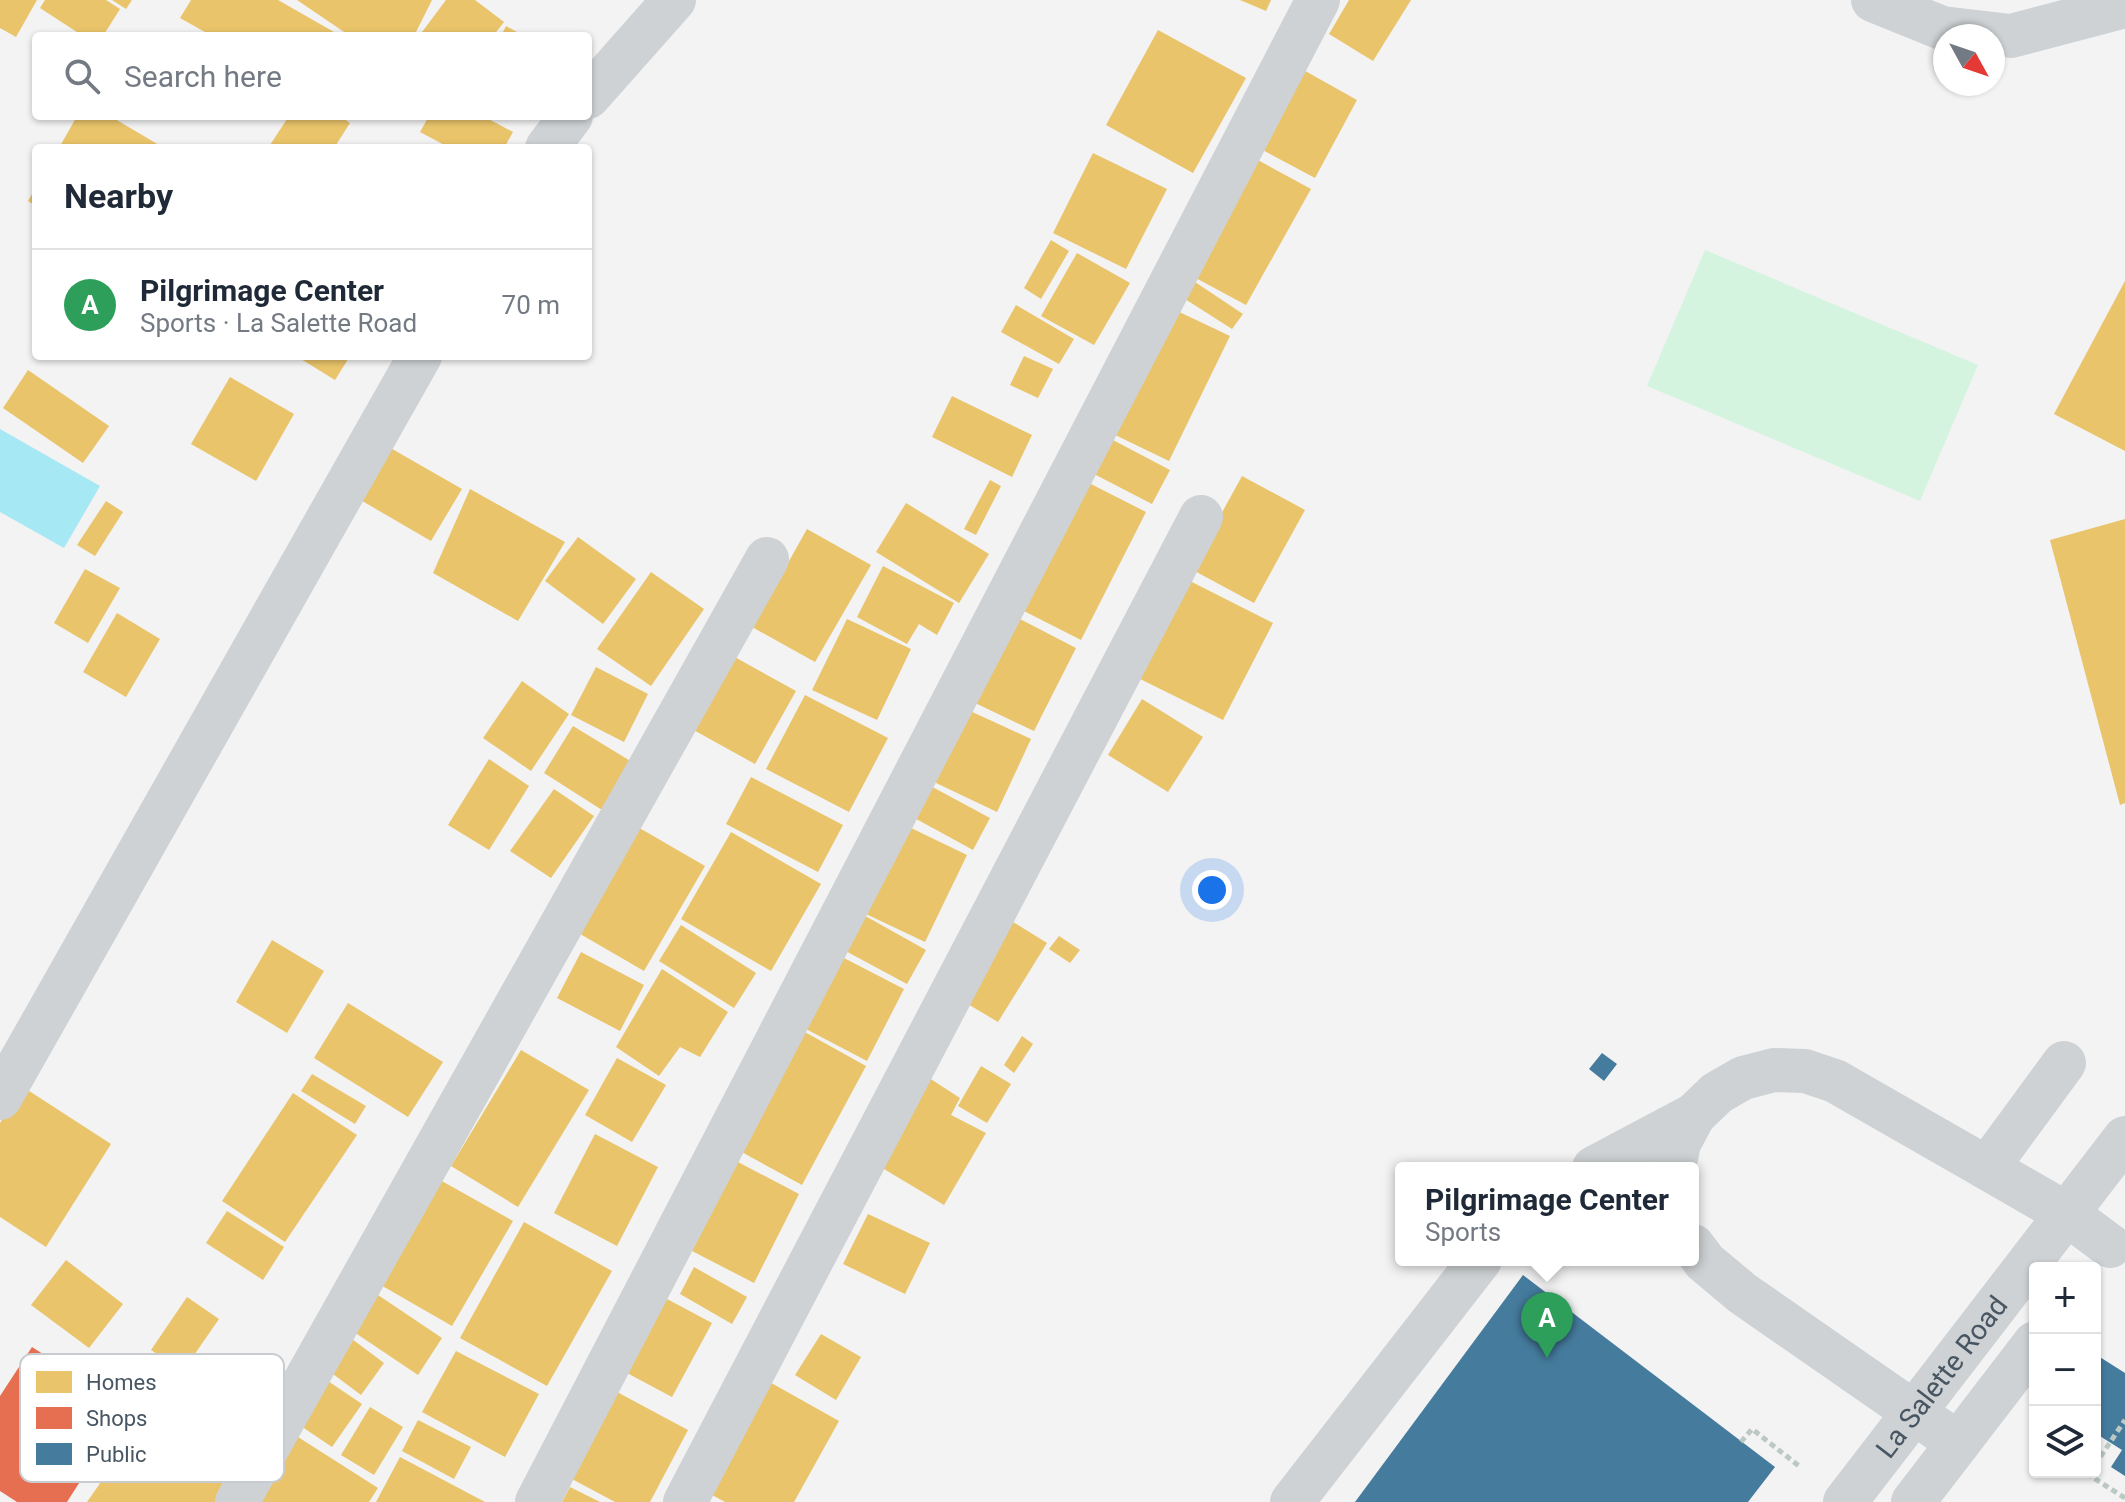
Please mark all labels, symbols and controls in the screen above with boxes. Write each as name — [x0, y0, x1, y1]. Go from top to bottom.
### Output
north arrow — [1933, 24, 2005, 96]
search box — [32, 32, 592, 120]
icon: search — [60, 54, 104, 98]
text: Search here — [124, 59, 282, 94]
text: Nearby — [64, 176, 173, 216]
text: Pilgrimage Center — [140, 273, 384, 308]
text: A — [81, 290, 99, 320]
text: 70 m — [502, 290, 560, 320]
text: Sports · La Salette Road — [140, 308, 417, 338]
your location — [1192, 870, 1232, 910]
popup — [1395, 1162, 1699, 1266]
text: Pilgrimage Center — [1425, 1182, 1669, 1217]
text: Sports — [1425, 1217, 1501, 1247]
map controls — [2029, 1262, 2101, 1478]
button: + — [2029, 1262, 2101, 1334]
street label: La Salette Road — [1869, 1290, 2014, 1465]
pin: A — [1521, 1292, 1573, 1358]
button: − — [2029, 1334, 2101, 1406]
legend — [20, 1354, 284, 1482]
text: Homes — [86, 1370, 157, 1395]
text: Shops — [86, 1406, 147, 1431]
button: layers — [2029, 1406, 2101, 1478]
text: Public — [86, 1442, 147, 1467]

